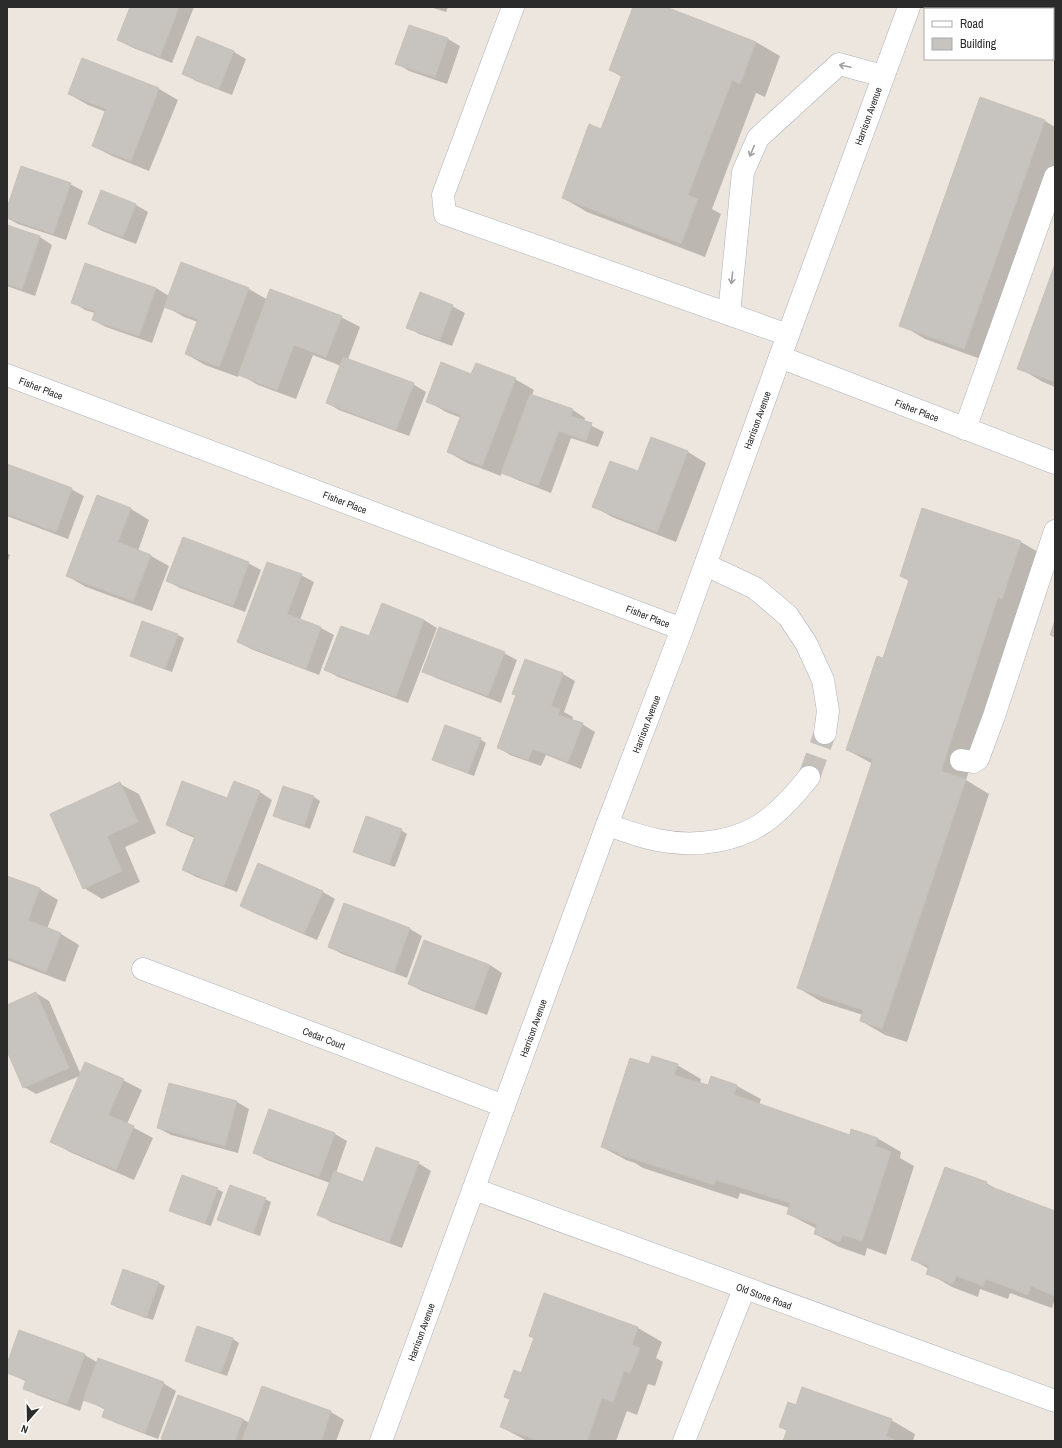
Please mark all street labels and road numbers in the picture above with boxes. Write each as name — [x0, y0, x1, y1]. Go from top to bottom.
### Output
street label: Harrison Avenue — [852, 85, 885, 147]
street label: Fisher Place — [17, 374, 65, 403]
street label: Harrison Avenue — [741, 389, 774, 451]
street label: Fisher Place — [893, 396, 941, 425]
street label: Fisher Place — [321, 488, 369, 517]
street label: Fisher Place — [624, 602, 672, 631]
street label: Harrison Avenue — [629, 693, 664, 755]
street label: Harrison Avenue — [517, 997, 550, 1059]
street label: Cedar Court — [301, 1024, 348, 1053]
street label: Old Stone Road — [734, 1280, 793, 1313]
street label: Harrison Avenue — [405, 1301, 438, 1363]

